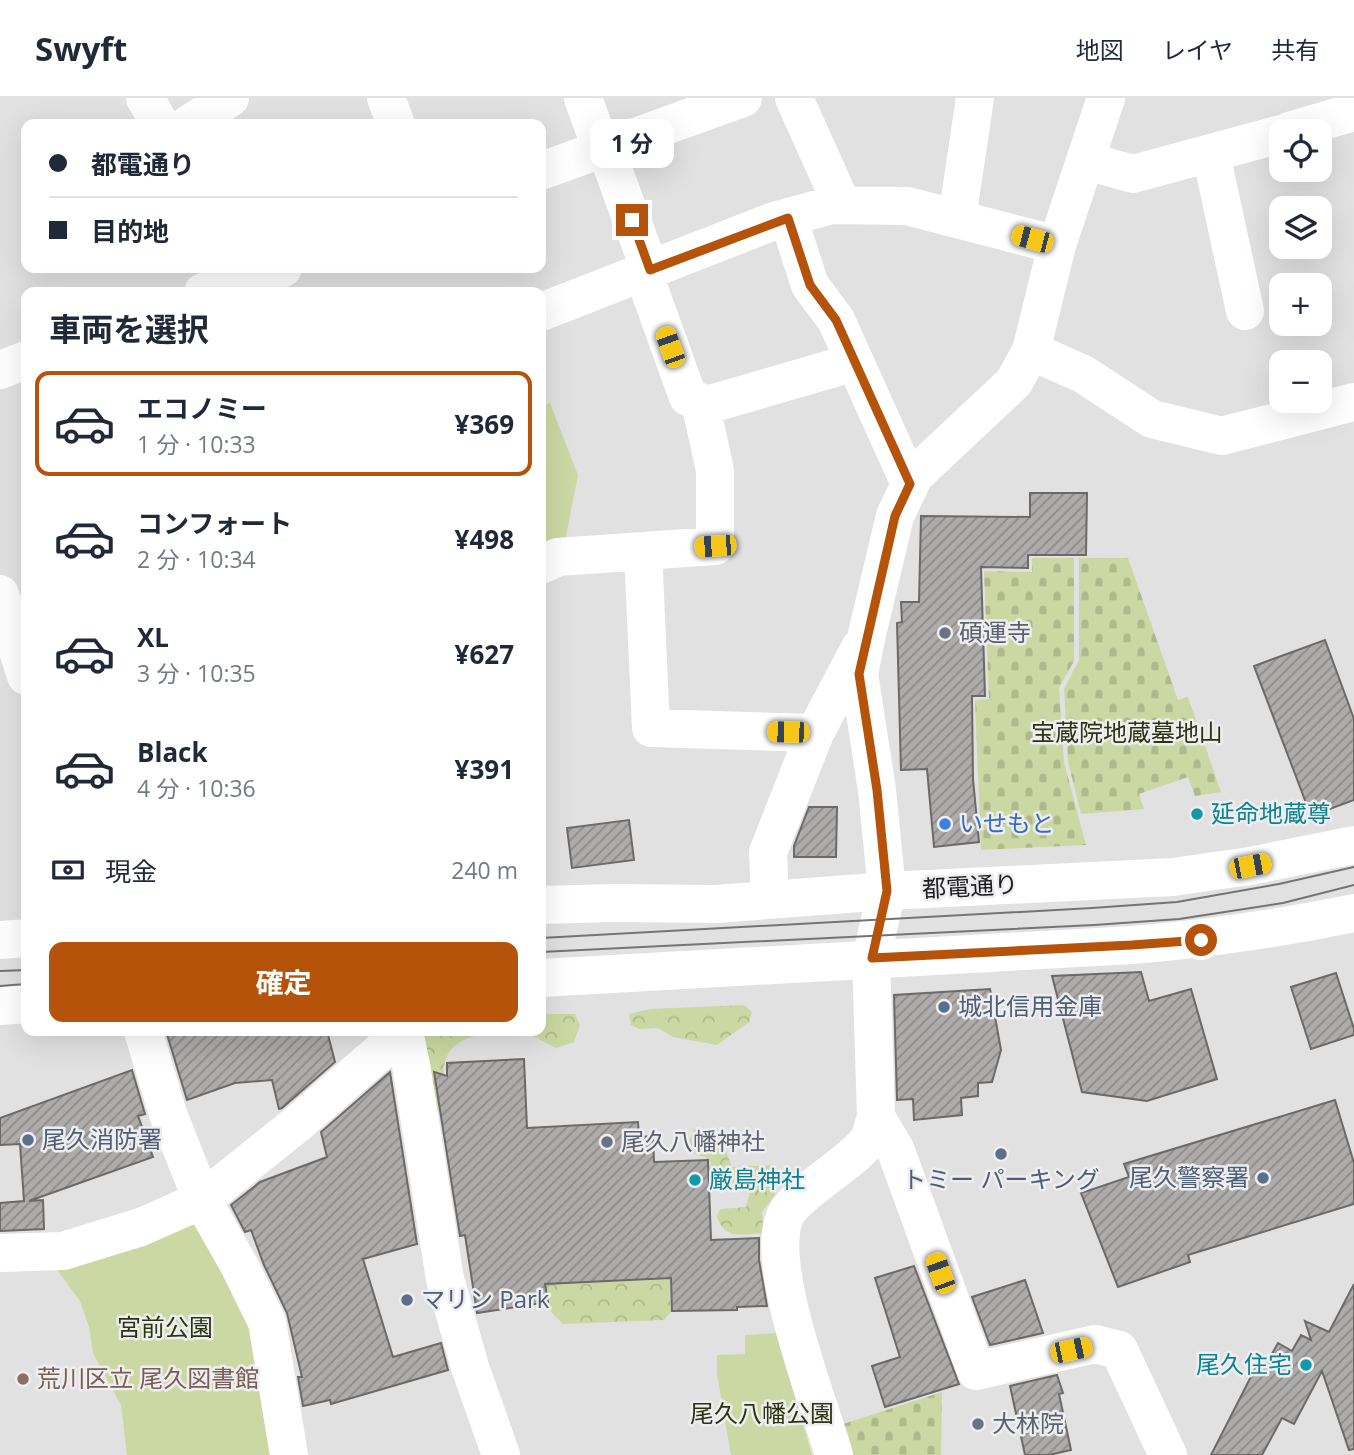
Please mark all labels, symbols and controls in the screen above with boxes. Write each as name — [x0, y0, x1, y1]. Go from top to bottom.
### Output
text: Swyft — [35, 26, 127, 71]
text: 地図 — [1076, 33, 1124, 66]
text: レイヤ — [1162, 33, 1233, 66]
text: 共有 — [1271, 33, 1319, 66]
callout: 1 分 — [590, 118, 674, 167]
map controls — [1269, 119, 1332, 413]
button: locate — [1269, 119, 1332, 182]
text: 1 分 — [611, 127, 653, 159]
text: 都電通り — [91, 146, 195, 182]
button: layers — [1269, 196, 1332, 259]
route end — [616, 204, 648, 236]
text: 目的地 — [91, 213, 169, 249]
car — [1009, 223, 1056, 255]
button: + — [1269, 273, 1332, 336]
text: 車両を選択 — [49, 307, 209, 350]
car — [653, 324, 688, 370]
button: − — [1269, 350, 1332, 413]
text: エコノミー — [137, 390, 267, 426]
icon: car — [53, 392, 116, 455]
text: ¥369 — [455, 406, 514, 442]
text: 1 分 · 10:33 — [137, 428, 256, 460]
text: コンフォート — [137, 505, 292, 541]
icon: car — [53, 507, 116, 570]
text: ¥498 — [455, 521, 514, 557]
car — [694, 534, 737, 558]
text: 2 分 · 10:34 — [137, 543, 256, 575]
place label: 碩運寺 — [959, 615, 1031, 648]
text: XL — [137, 619, 169, 655]
icon: car — [53, 622, 116, 685]
marker: 碩運寺 — [937, 625, 953, 641]
text: ¥627 — [455, 636, 514, 672]
text: 3 分 · 10:35 — [137, 657, 256, 689]
park label: 宝蔵院地蔵墓地山 — [1031, 715, 1223, 748]
car — [767, 721, 810, 743]
text: Black — [137, 734, 208, 770]
icon: car — [53, 737, 116, 800]
text: ¥391 — [455, 751, 514, 787]
text: 4 分 · 10:36 — [137, 772, 256, 804]
place label: 延命地蔵尊 — [1211, 796, 1331, 829]
place label: いせもと — [959, 806, 1055, 839]
marker: 延命地蔵尊 — [1189, 806, 1205, 822]
marker: いせもと — [937, 816, 953, 832]
icon: cash — [49, 851, 87, 889]
car — [1228, 852, 1273, 880]
text: 現金 — [105, 853, 157, 889]
text: 240 m — [451, 854, 518, 886]
street label: 都電通り — [921, 867, 1019, 904]
route start — [1185, 924, 1217, 956]
button: 確定 — [49, 942, 518, 1022]
place label: 城北信用金庫 — [958, 989, 1102, 1022]
marker: 城北信用金庫 — [936, 999, 952, 1015]
place label: 尾久消防署 — [42, 1122, 162, 1155]
place label: 尾久八幡神社 — [621, 1124, 765, 1157]
marker: 尾久消防署 — [20, 1132, 36, 1148]
marker: 尾久八幡神社 — [599, 1134, 615, 1150]
marker: トミー パーキング — [993, 1146, 1009, 1162]
place label: 尾久警察署 — [1129, 1160, 1249, 1193]
place label: 厳島神社 — [709, 1162, 805, 1195]
place label: トミー パーキング — [902, 1162, 1100, 1195]
marker: 尾久警察署 — [1255, 1170, 1271, 1186]
marker: 厳島神社 — [687, 1172, 703, 1188]
car — [923, 1250, 958, 1296]
place label: マリン Park — [421, 1282, 550, 1315]
marker: マリン Park — [399, 1292, 415, 1308]
park label: 宮前公園 — [117, 1310, 213, 1343]
car — [1049, 1335, 1094, 1365]
place label: 尾久住宅 — [1196, 1347, 1292, 1380]
marker: 尾久住宅 — [1298, 1357, 1314, 1373]
place label: 荒川区立 尾久図書館 — [37, 1361, 259, 1394]
marker: 荒川区立 尾久図書館 — [15, 1371, 31, 1387]
park label: 尾久八幡公園 — [690, 1396, 834, 1429]
place label: 大林院 — [992, 1406, 1064, 1439]
marker: 大林院 — [970, 1416, 986, 1432]

